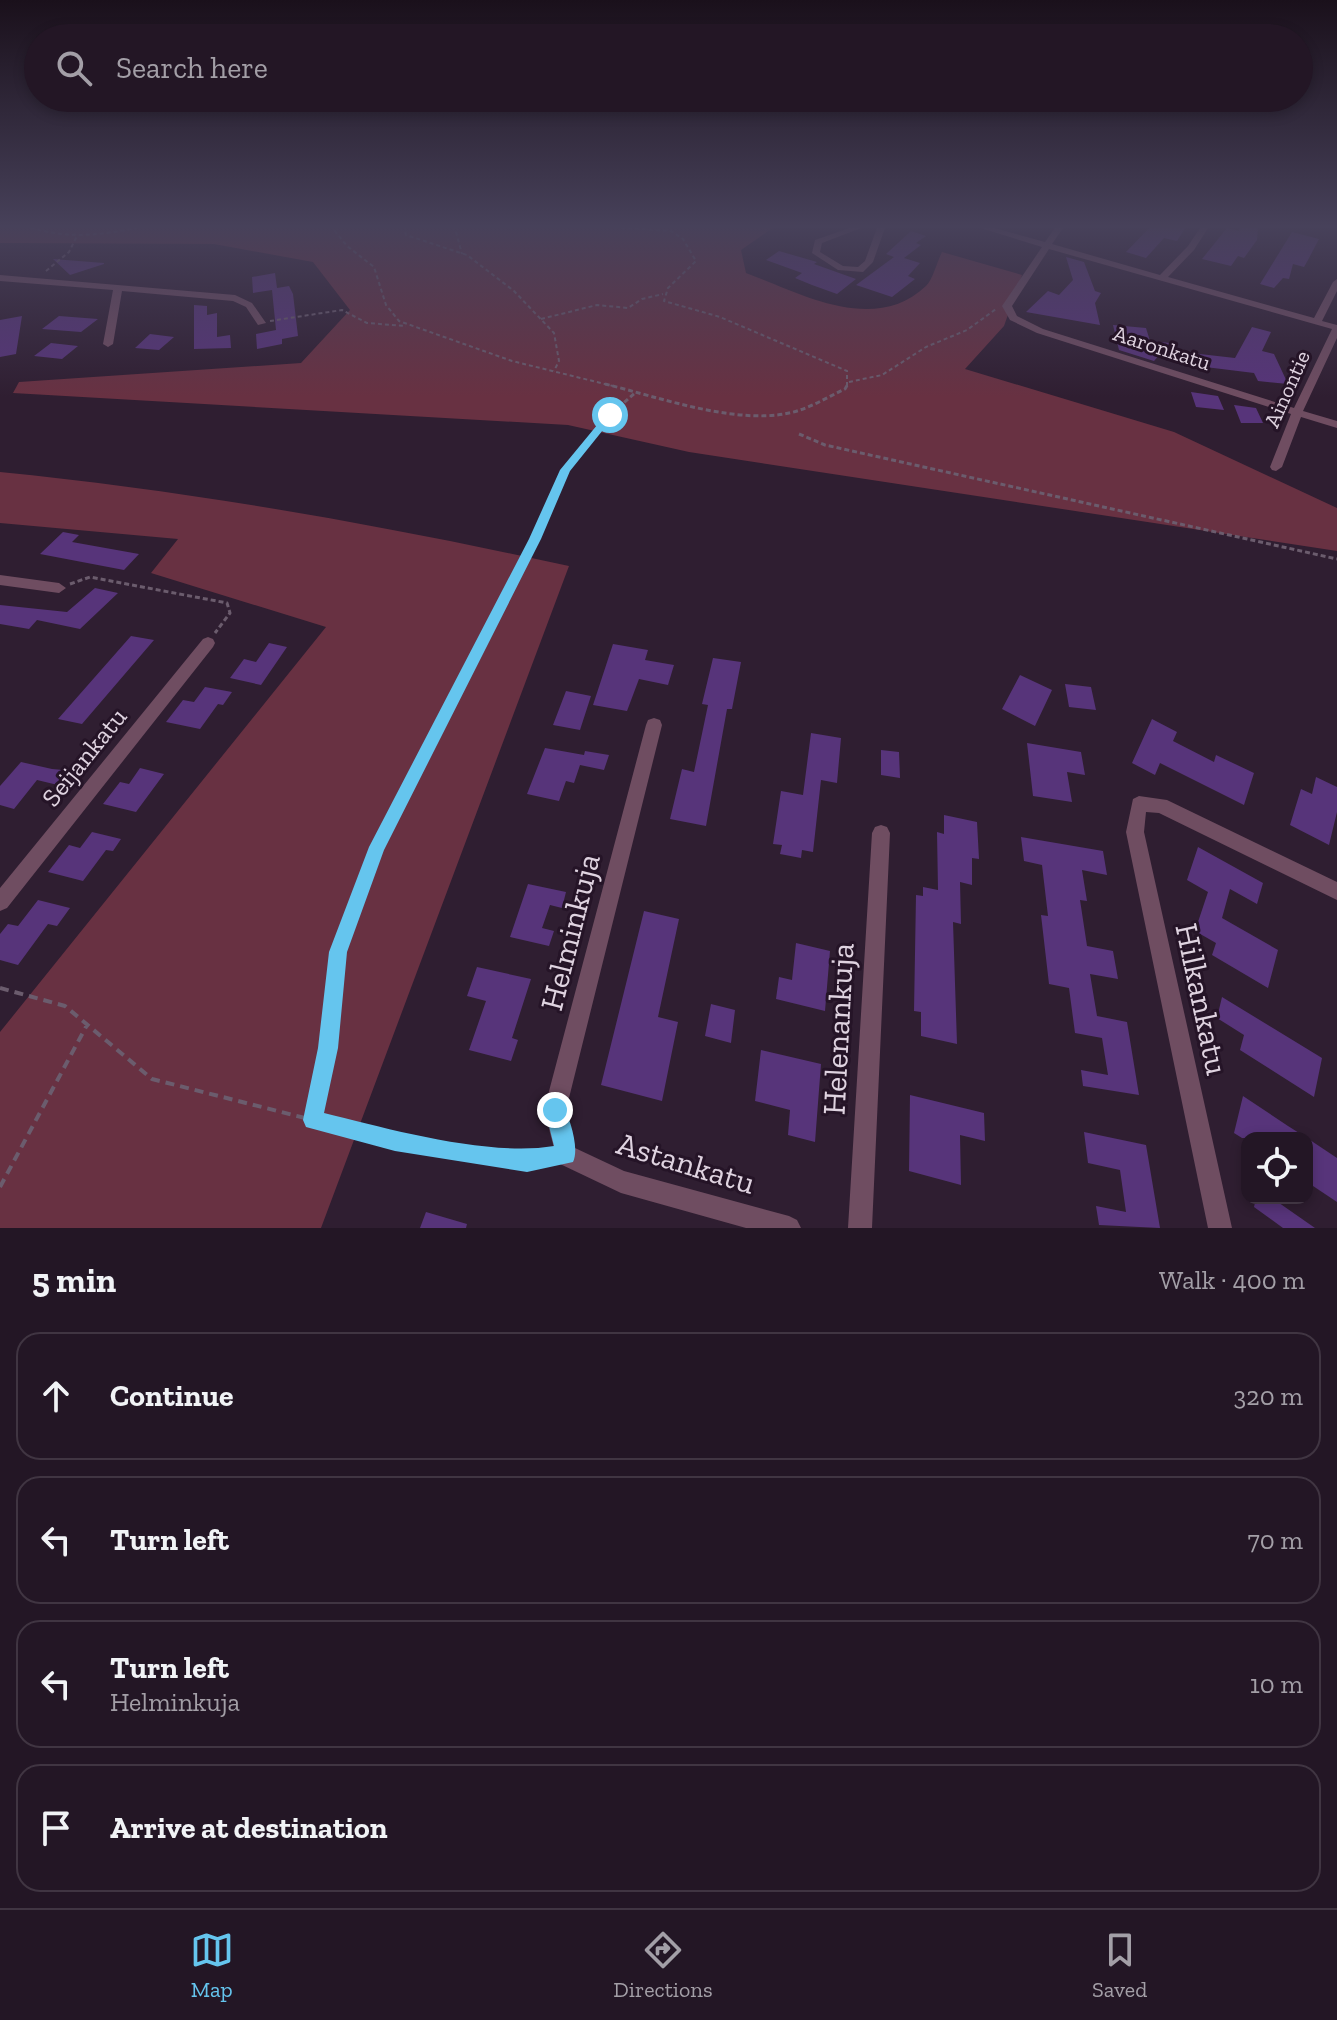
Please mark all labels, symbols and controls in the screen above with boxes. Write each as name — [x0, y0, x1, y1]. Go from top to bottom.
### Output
search box — [24, 24, 1313, 112]
icon: search — [52, 46, 96, 90]
text: Search here — [116, 50, 268, 86]
street label: Aaronkatu — [1110, 320, 1215, 377]
street label: Ainontie — [1258, 346, 1316, 432]
route start — [592, 397, 628, 433]
street label: Seijankatu — [35, 701, 134, 813]
street label: Helminkuja — [532, 850, 608, 1014]
street label: Hilkankatu — [1167, 920, 1237, 1078]
street label: Helenankuja — [815, 942, 861, 1116]
route end — [537, 1092, 573, 1128]
street label: Astankatu — [612, 1124, 760, 1202]
map controls — [1241, 1132, 1313, 1204]
button: locate — [1241, 1132, 1313, 1204]
text: 5 min — [32, 1260, 116, 1301]
text: Walk · 400 m — [1159, 1264, 1305, 1296]
icon: ahead — [34, 1374, 78, 1418]
text: Continue — [110, 1378, 234, 1414]
text: 320 m — [1234, 1380, 1303, 1412]
icon: left — [34, 1518, 78, 1562]
text: Turn left — [110, 1522, 229, 1558]
text: 70 m — [1247, 1524, 1303, 1556]
text: Turn left — [110, 1650, 229, 1686]
icon: left — [34, 1662, 78, 1706]
text: 10 m — [1250, 1668, 1303, 1700]
text: Helminkuja — [110, 1686, 240, 1718]
icon: arrive — [34, 1806, 78, 1850]
text: Arrive at destination — [110, 1810, 387, 1846]
tab: Map — [190, 1928, 234, 2003]
tab: Directions — [613, 1928, 713, 2003]
tab: Saved — [1092, 1928, 1147, 2003]

